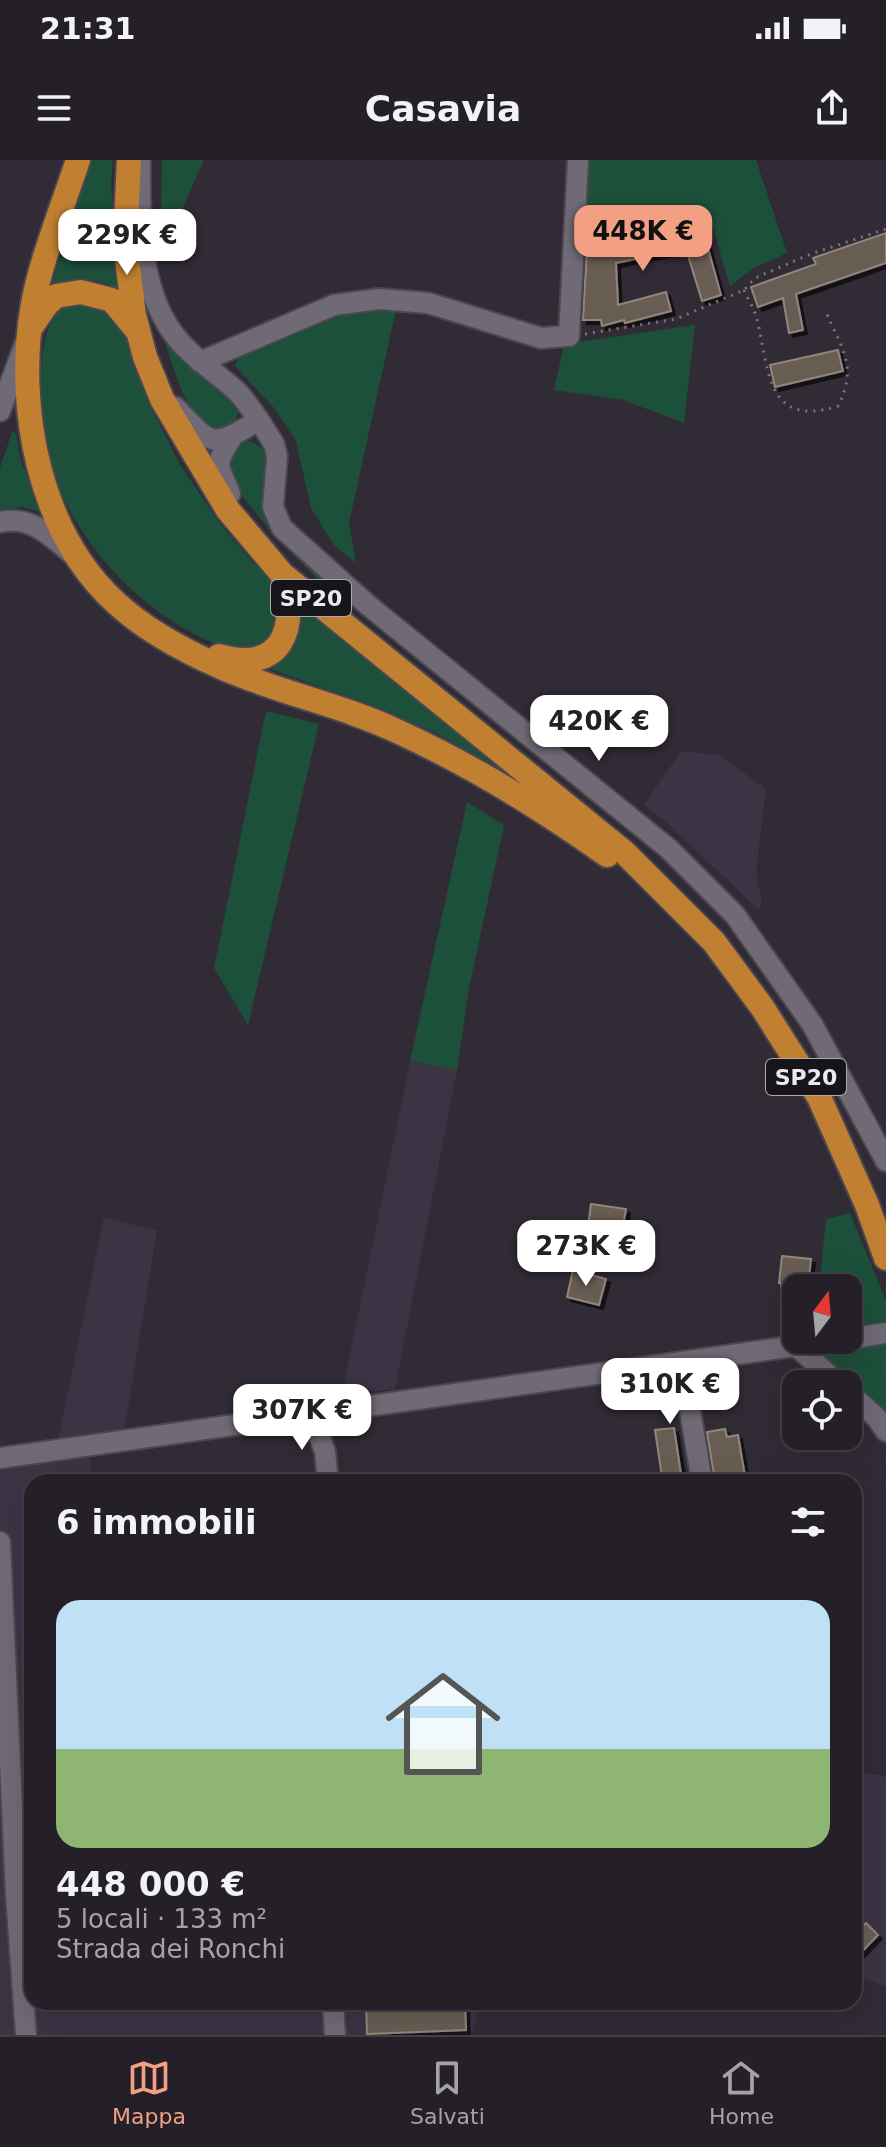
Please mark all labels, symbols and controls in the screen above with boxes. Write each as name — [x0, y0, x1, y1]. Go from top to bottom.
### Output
text: 21:31 — [40, 11, 136, 46]
icon: menu — [32, 86, 76, 130]
icon: share — [810, 86, 854, 130]
text: Casavia — [365, 88, 521, 129]
pin: 448K € — [578, 205, 708, 273]
pin: 229K € — [62, 209, 192, 277]
text: 448K € — [592, 216, 694, 246]
text: 229K € — [76, 220, 178, 250]
road number: SP20 — [271, 580, 351, 616]
pin: 420K € — [534, 695, 664, 763]
text: 420K € — [548, 706, 650, 736]
road number: SP20 — [766, 1059, 846, 1095]
pin: 273K € — [521, 1220, 651, 1288]
text: 273K € — [535, 1231, 637, 1261]
north arrow — [782, 1274, 862, 1354]
map controls — [782, 1274, 862, 1450]
pin: 310K € — [605, 1358, 735, 1426]
text: 310K € — [619, 1369, 721, 1399]
button: locate — [782, 1370, 862, 1450]
pin: 307K € — [237, 1384, 367, 1452]
text: 307K € — [251, 1395, 353, 1425]
icon: filters — [786, 1500, 830, 1544]
text: 6 immobili — [56, 1502, 257, 1542]
icon: home — [371, 1652, 515, 1796]
text: 448 000 € — [56, 1864, 245, 1904]
text: 5 locali · 133 m² — [56, 1904, 267, 1934]
text: Strada dei Ronchi — [56, 1934, 285, 1964]
tab: Mappa — [112, 2056, 186, 2129]
tab: Salvati — [410, 2056, 485, 2129]
tab: Home — [709, 2056, 774, 2129]

